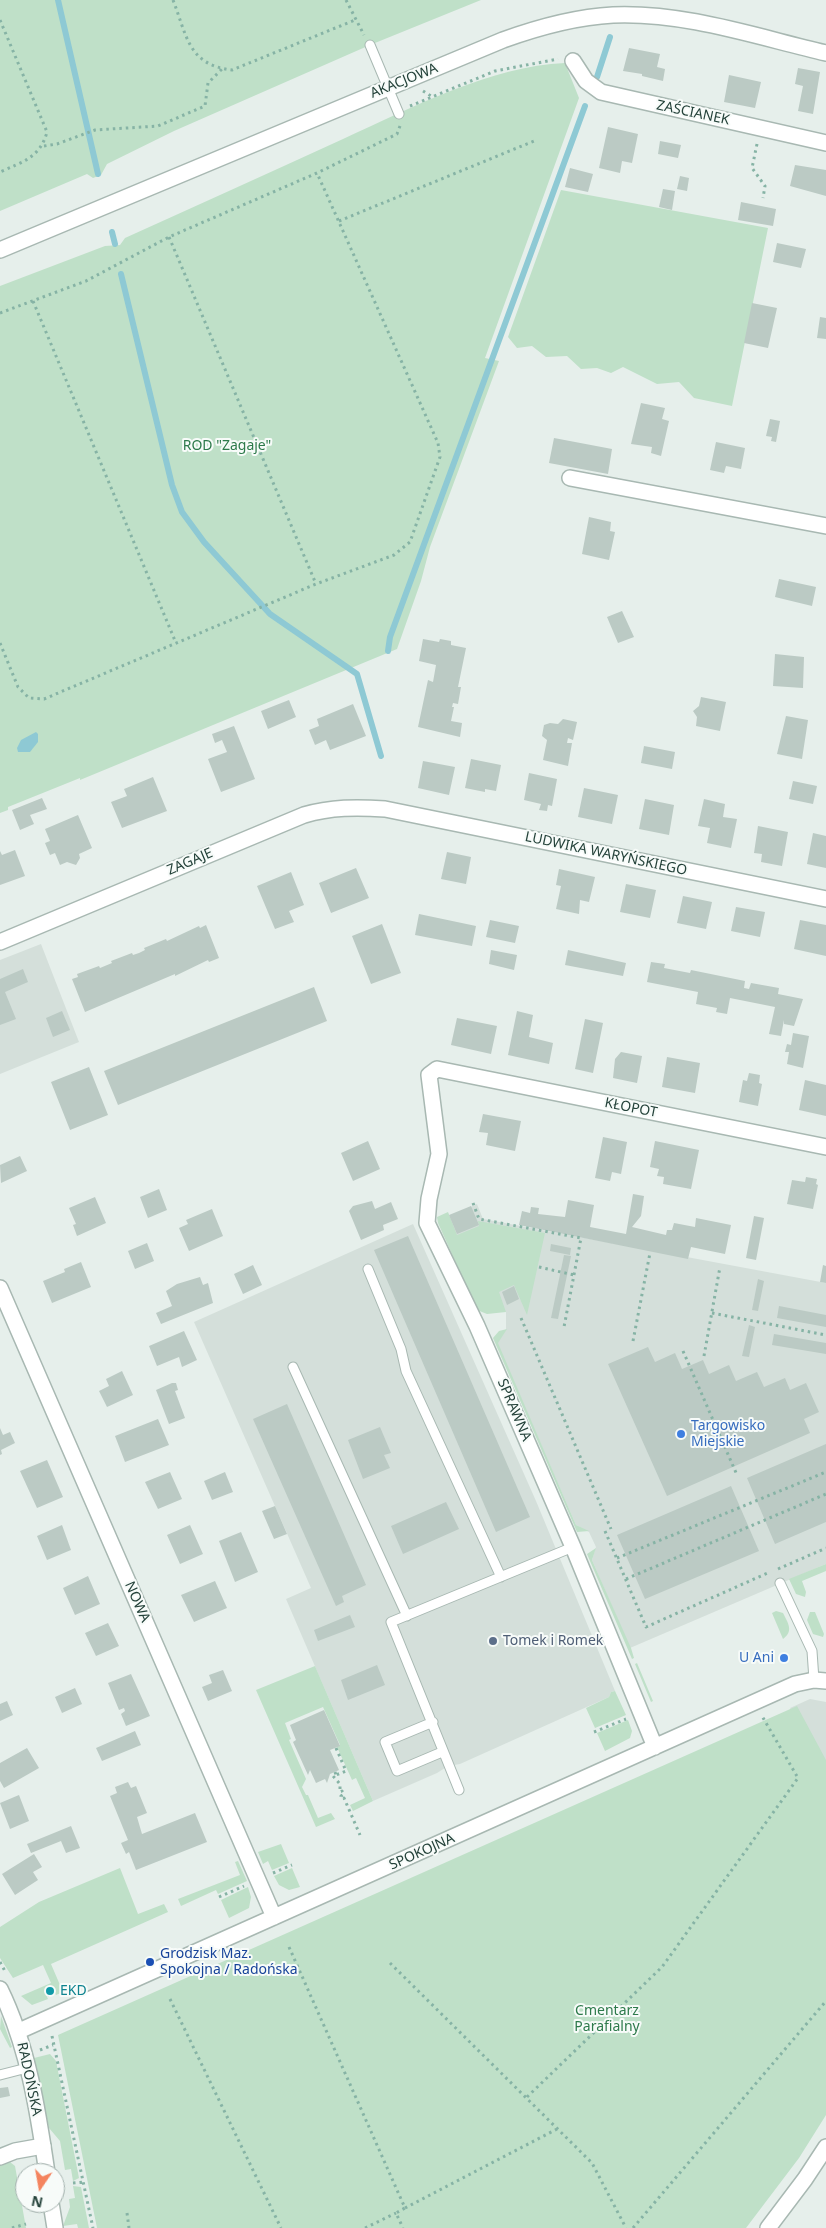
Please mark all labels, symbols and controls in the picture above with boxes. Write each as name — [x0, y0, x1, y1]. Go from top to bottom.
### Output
street label: AKACJOWA — [368, 60, 440, 102]
street label: ZAŚCIANEK — [655, 97, 731, 129]
park label: ROD "Zagaje" — [183, 438, 271, 454]
street label: LUDWIKA WARYŃSKIEGO — [523, 829, 689, 879]
street label: ZAGAJE — [165, 845, 215, 879]
street label: KŁOPOT — [603, 1095, 659, 1121]
street label: SPRAWNA — [493, 1376, 535, 1444]
place label: Targowisko Miejskie — [691, 1418, 765, 1450]
marker: Targowisko Miejskie — [675, 1428, 687, 1440]
street label: NOWA — [121, 1579, 153, 1625]
place label: Tomek i Romek — [503, 1633, 603, 1649]
marker: Tomek i Romek — [487, 1635, 499, 1647]
place label: U Ani — [739, 1650, 774, 1666]
marker: U Ani — [778, 1652, 790, 1664]
street label: SPOKOJNA — [387, 1830, 457, 1874]
place label: Grodzisk Maz. Spokojna / Radońska — [160, 1946, 298, 1978]
marker: Grodzisk Maz. Spokojna / Radońska — [144, 1956, 156, 1968]
place label: EKD — [60, 1983, 87, 1999]
marker: EKD — [44, 1985, 56, 1997]
park label: Cmentarz Parafialny — [574, 2003, 640, 2035]
street label: RADOŃSKA — [13, 2041, 45, 2117]
north arrow — [15, 2163, 65, 2213]
text: N — [29, 2192, 45, 2213]

